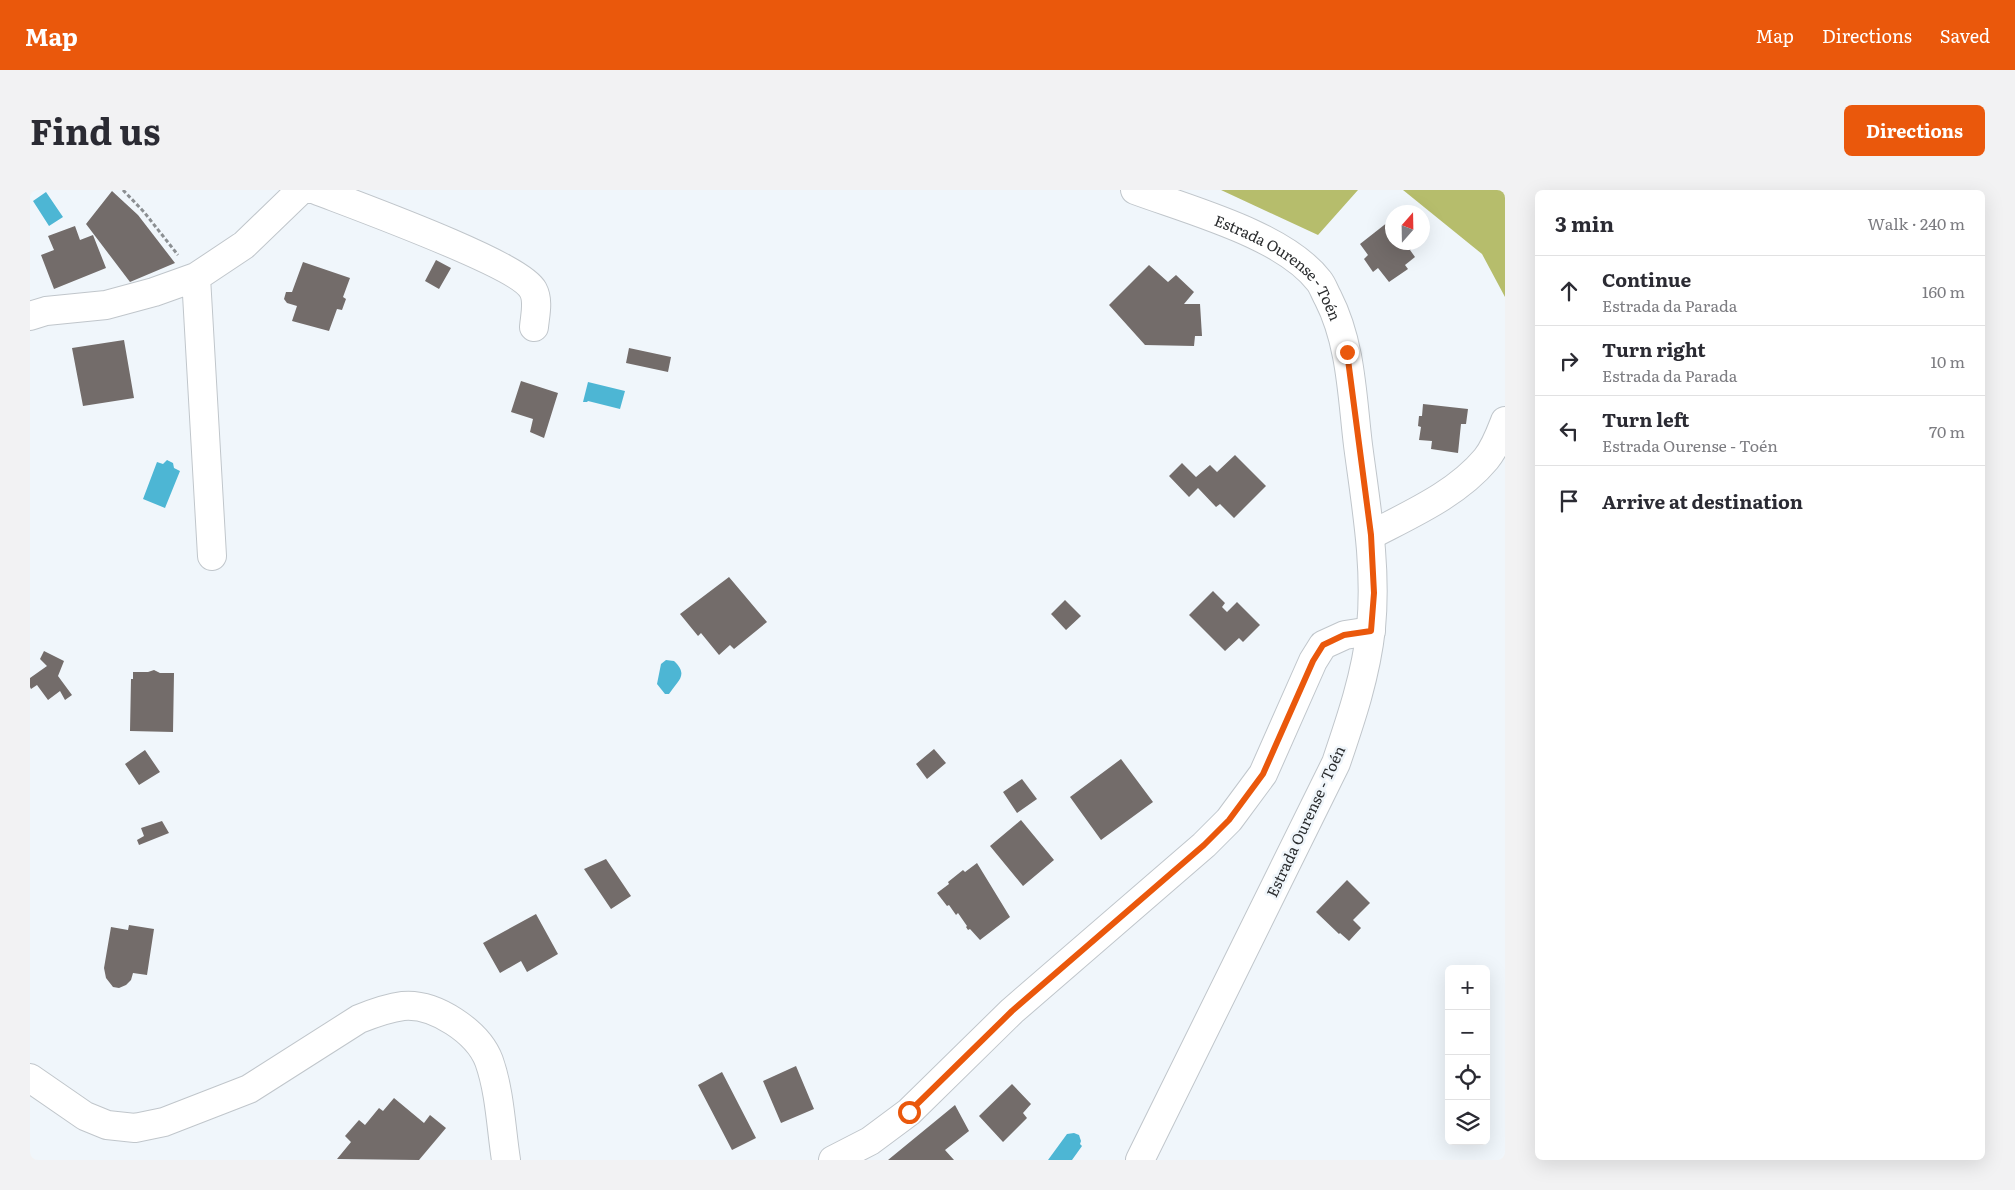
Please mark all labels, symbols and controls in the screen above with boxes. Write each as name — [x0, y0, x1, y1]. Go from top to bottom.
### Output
text: Map — [25, 18, 78, 53]
text: Map — [1756, 22, 1794, 49]
text: Directions — [1822, 22, 1912, 49]
text: Saved — [1940, 22, 1990, 49]
text: Find us — [30, 104, 160, 156]
button: Directions — [1844, 105, 1985, 156]
north arrow — [1385, 205, 1430, 250]
text: 3 min — [1555, 207, 1614, 238]
street label: Estrada Ourense - Toén — [1211, 208, 1348, 324]
text: Walk · 240 m — [1867, 211, 1965, 235]
text: Continue — [1602, 265, 1691, 293]
icon: ahead — [1555, 277, 1583, 305]
text: 160 m — [1922, 279, 1965, 303]
text: Estrada da Parada — [1602, 293, 1737, 317]
text: Turn right — [1602, 335, 1706, 363]
route end — [1336, 341, 1359, 364]
icon: right — [1555, 347, 1583, 375]
text: 10 m — [1931, 349, 1965, 373]
text: Estrada da Parada — [1602, 363, 1737, 387]
text: Turn left — [1602, 405, 1689, 433]
icon: left — [1555, 417, 1583, 445]
text: 70 m — [1929, 419, 1965, 443]
text: Estrada Ourense - Toén — [1602, 433, 1778, 457]
icon: arrive — [1555, 487, 1583, 515]
text: Arrive at destination — [1602, 487, 1803, 515]
street label: Estrada Ourense - Toén — [1260, 741, 1350, 901]
map controls — [1445, 965, 1490, 1145]
button: + — [1445, 965, 1490, 1010]
button: − — [1445, 1010, 1490, 1055]
button: locate — [1445, 1055, 1490, 1100]
button: layers — [1445, 1100, 1490, 1145]
route start — [898, 1101, 921, 1124]

